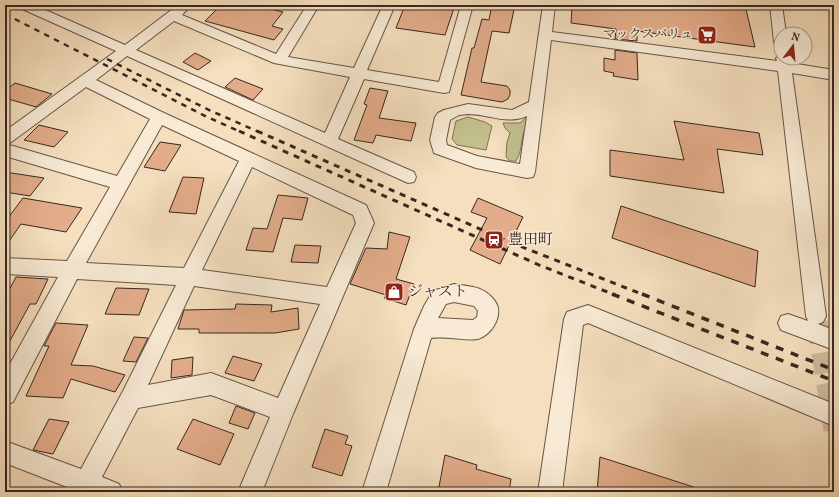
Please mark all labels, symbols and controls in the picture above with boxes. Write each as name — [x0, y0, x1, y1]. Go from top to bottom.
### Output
supermarket icon: マックスバリュ — [696, 24, 718, 46]
place label: マックスバリュ — [603, 26, 693, 44]
north arrow — [773, 26, 813, 66]
text: N — [789, 30, 801, 46]
station icon: 豊田町 — [483, 229, 505, 251]
place label: 豊田町 — [508, 230, 553, 251]
shop icon: ジャスト — [383, 281, 405, 303]
place label: ジャスト — [408, 282, 468, 303]

